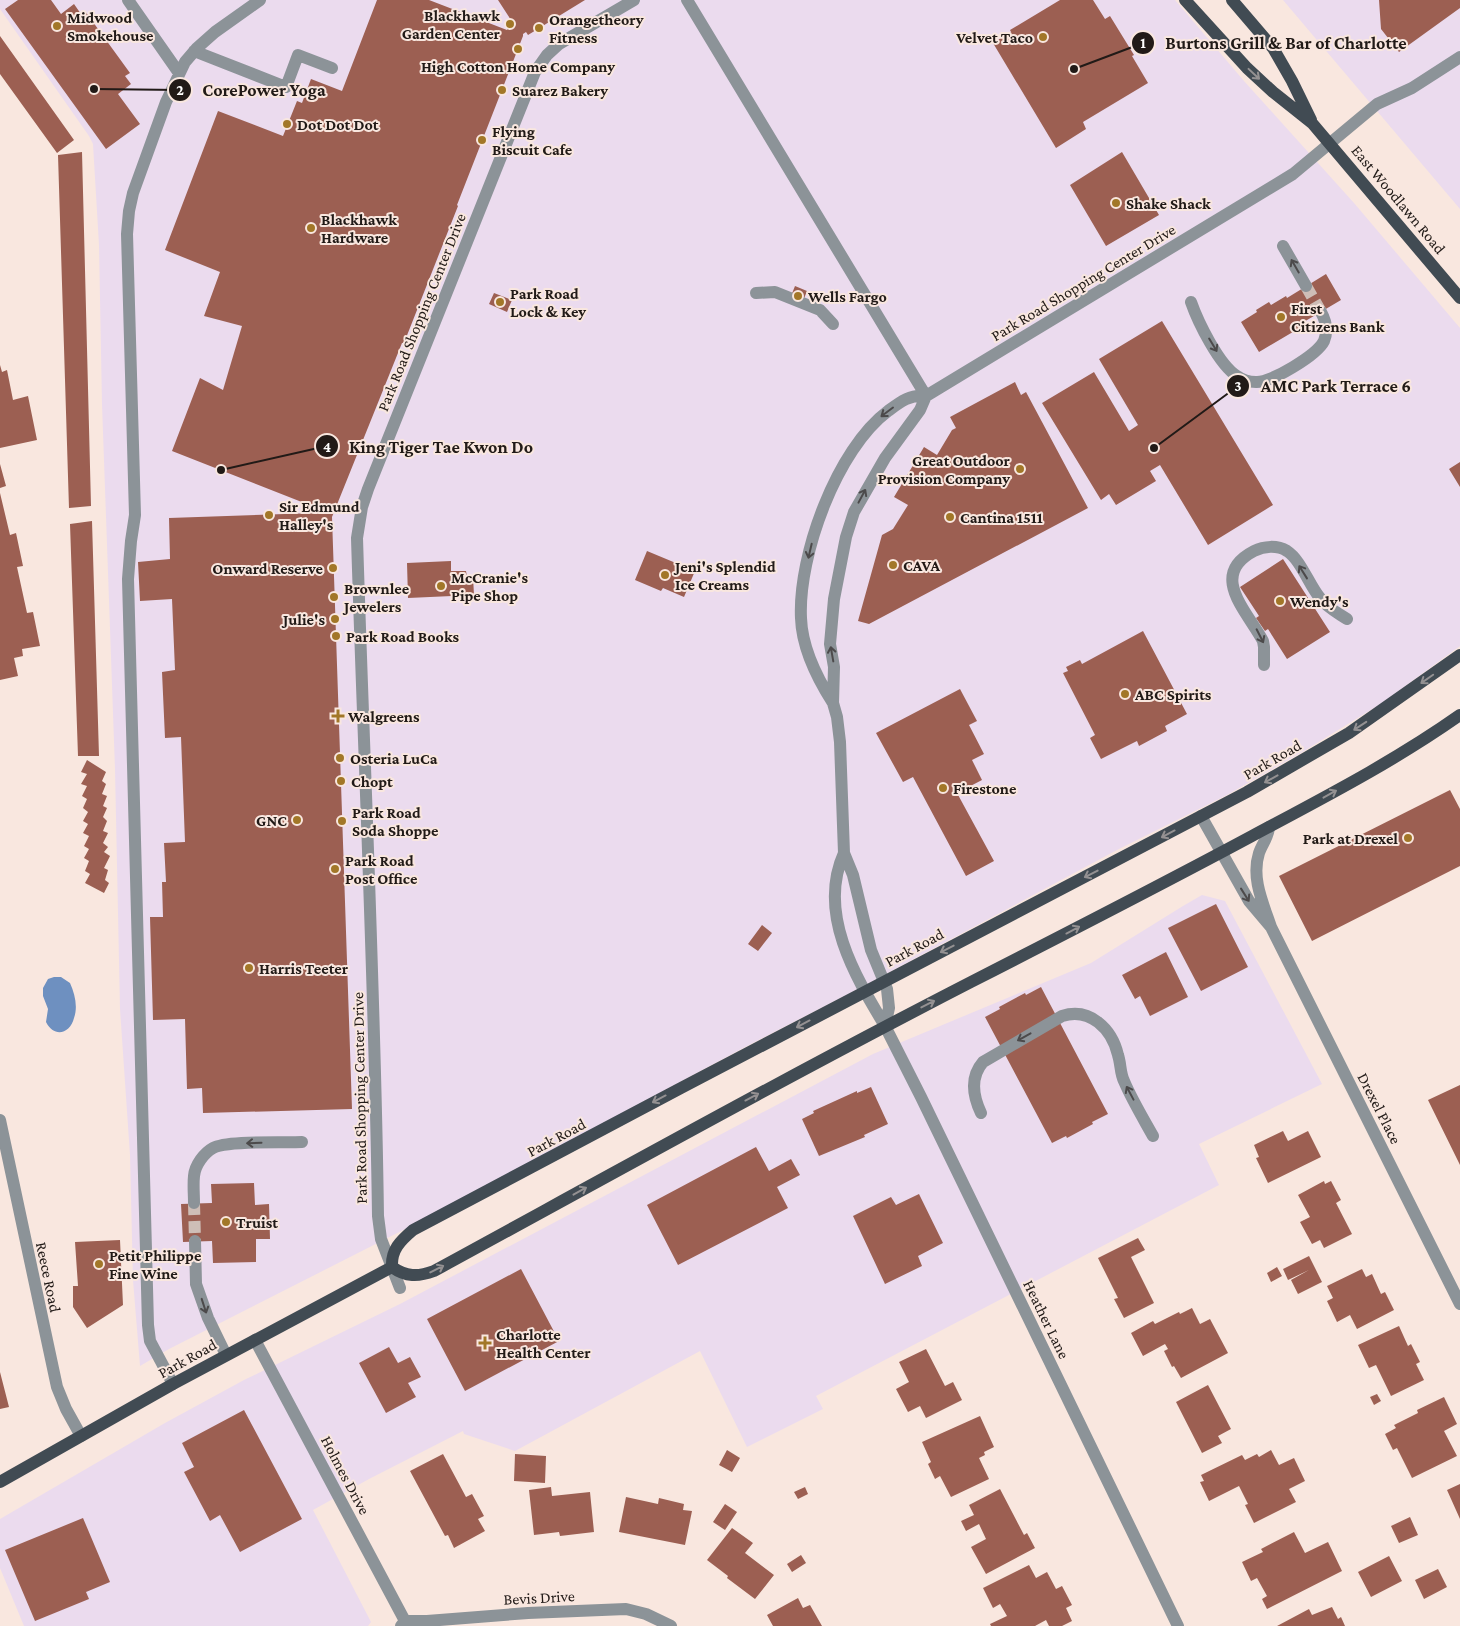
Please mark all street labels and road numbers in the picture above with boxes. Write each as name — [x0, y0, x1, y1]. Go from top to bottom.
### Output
street label: East Woodlawn Road — [1348, 142, 1449, 257]
street label: Park Road Shopping Center Drive — [374, 211, 470, 414]
street label: Park Road Shopping Center Drive — [988, 221, 1179, 345]
street label: Park Road — [1240, 736, 1305, 783]
street label: Park Road — [882, 925, 947, 970]
street label: Park Road Shopping Center Drive — [349, 992, 371, 1204]
street label: Drexel Place — [1354, 1070, 1405, 1147]
street label: Park Road — [524, 1115, 589, 1160]
street label: Reece Road — [33, 1240, 64, 1315]
street label: Heather Lane — [1020, 1277, 1073, 1361]
street label: Park Road — [155, 1335, 220, 1381]
street label: Holmes Drive — [318, 1433, 373, 1517]
street label: Bevis Drive — [503, 1587, 575, 1608]

